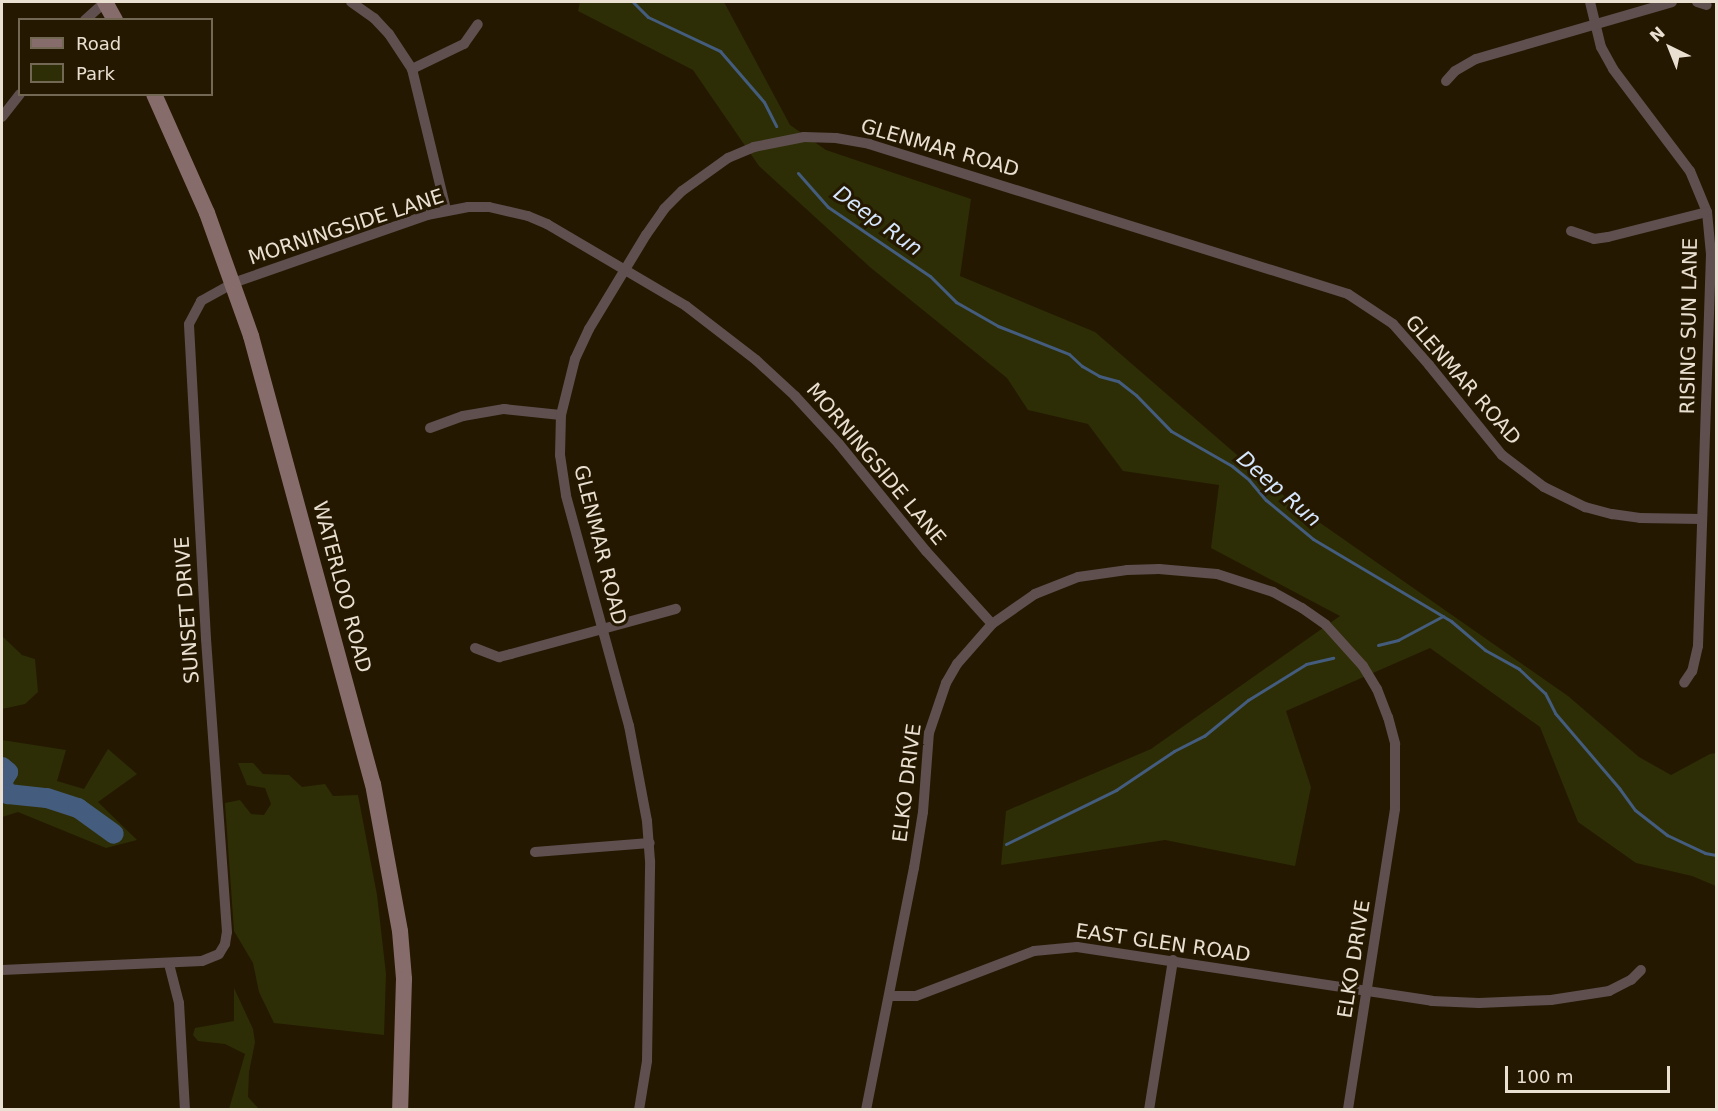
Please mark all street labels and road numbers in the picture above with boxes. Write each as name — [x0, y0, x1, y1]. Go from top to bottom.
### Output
street label: GLENMAR ROAD — [858, 114, 1022, 182]
street label: MORNINGSIDE LANE — [245, 184, 447, 270]
street label: RISING SUN LANE — [1675, 237, 1703, 415]
street label: GLENMAR ROAD — [1400, 310, 1526, 450]
street label: MORNINGSIDE LANE — [801, 378, 951, 550]
street label: GLENMAR ROAD — [569, 463, 631, 627]
street label: WATERLOO ROAD — [308, 499, 376, 675]
street label: SUNSET DRIVE — [170, 535, 204, 685]
street label: ELKO DRIVE — [888, 722, 926, 844]
street label: ELKO DRIVE — [1333, 898, 1375, 1020]
street label: EAST GLEN ROAD — [1074, 919, 1252, 967]

